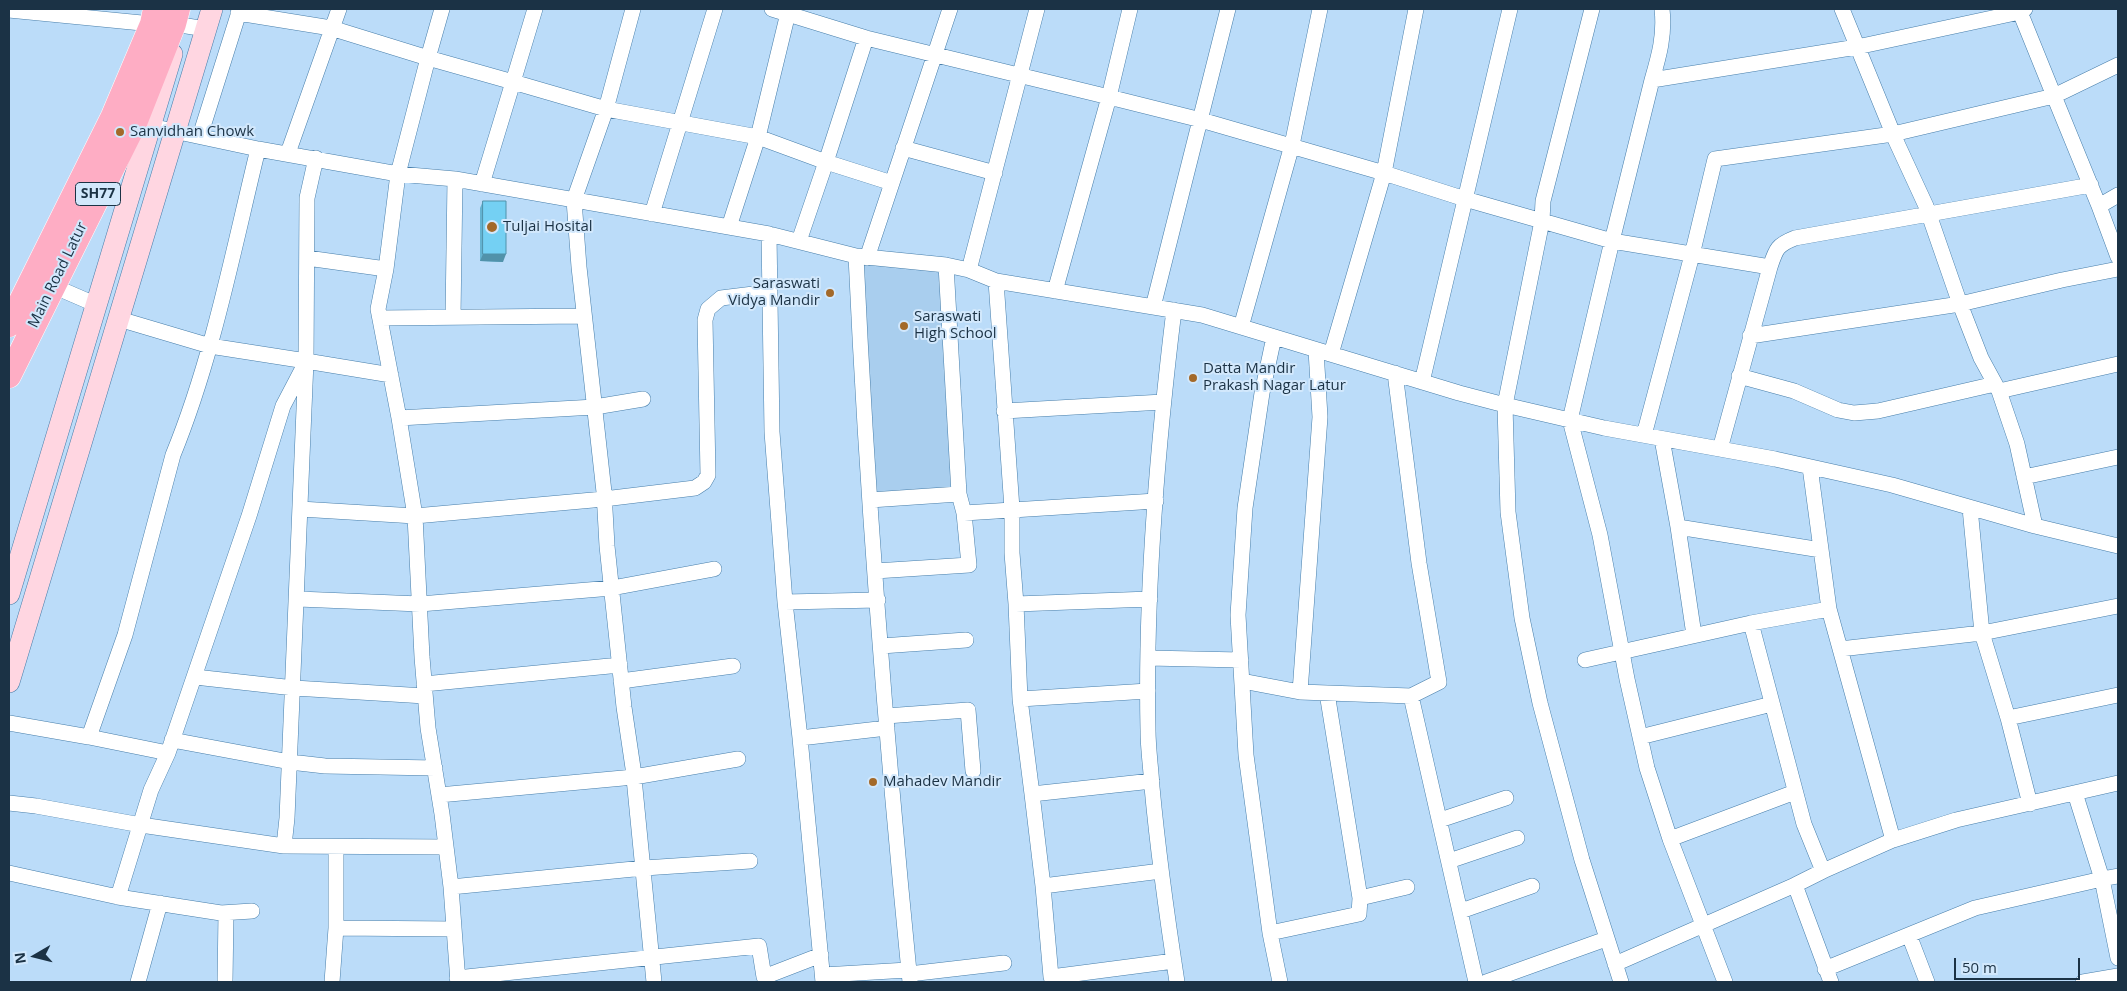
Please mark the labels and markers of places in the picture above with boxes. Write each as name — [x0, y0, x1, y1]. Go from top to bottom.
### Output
place label: Sanvidhan Chowk — [130, 123, 254, 141]
marker: Sanvidhan Chowk — [114, 126, 126, 138]
place label: Tuljai Hosital — [503, 218, 593, 236]
marker: Tuljai Hosital — [485, 220, 499, 234]
place label: Saraswati Vidya Mandir — [728, 275, 820, 310]
marker: Saraswati Vidya Mandir — [824, 287, 836, 299]
place label: Saraswati High School — [914, 308, 997, 343]
marker: Saraswati High School — [898, 320, 910, 332]
place label: Datta Mandir Prakash Nagar Latur — [1203, 360, 1346, 395]
marker: Datta Mandir Prakash Nagar Latur — [1187, 372, 1199, 384]
place label: Mahadev Mandir — [883, 773, 1001, 791]
marker: Mahadev Mandir — [867, 776, 879, 788]

